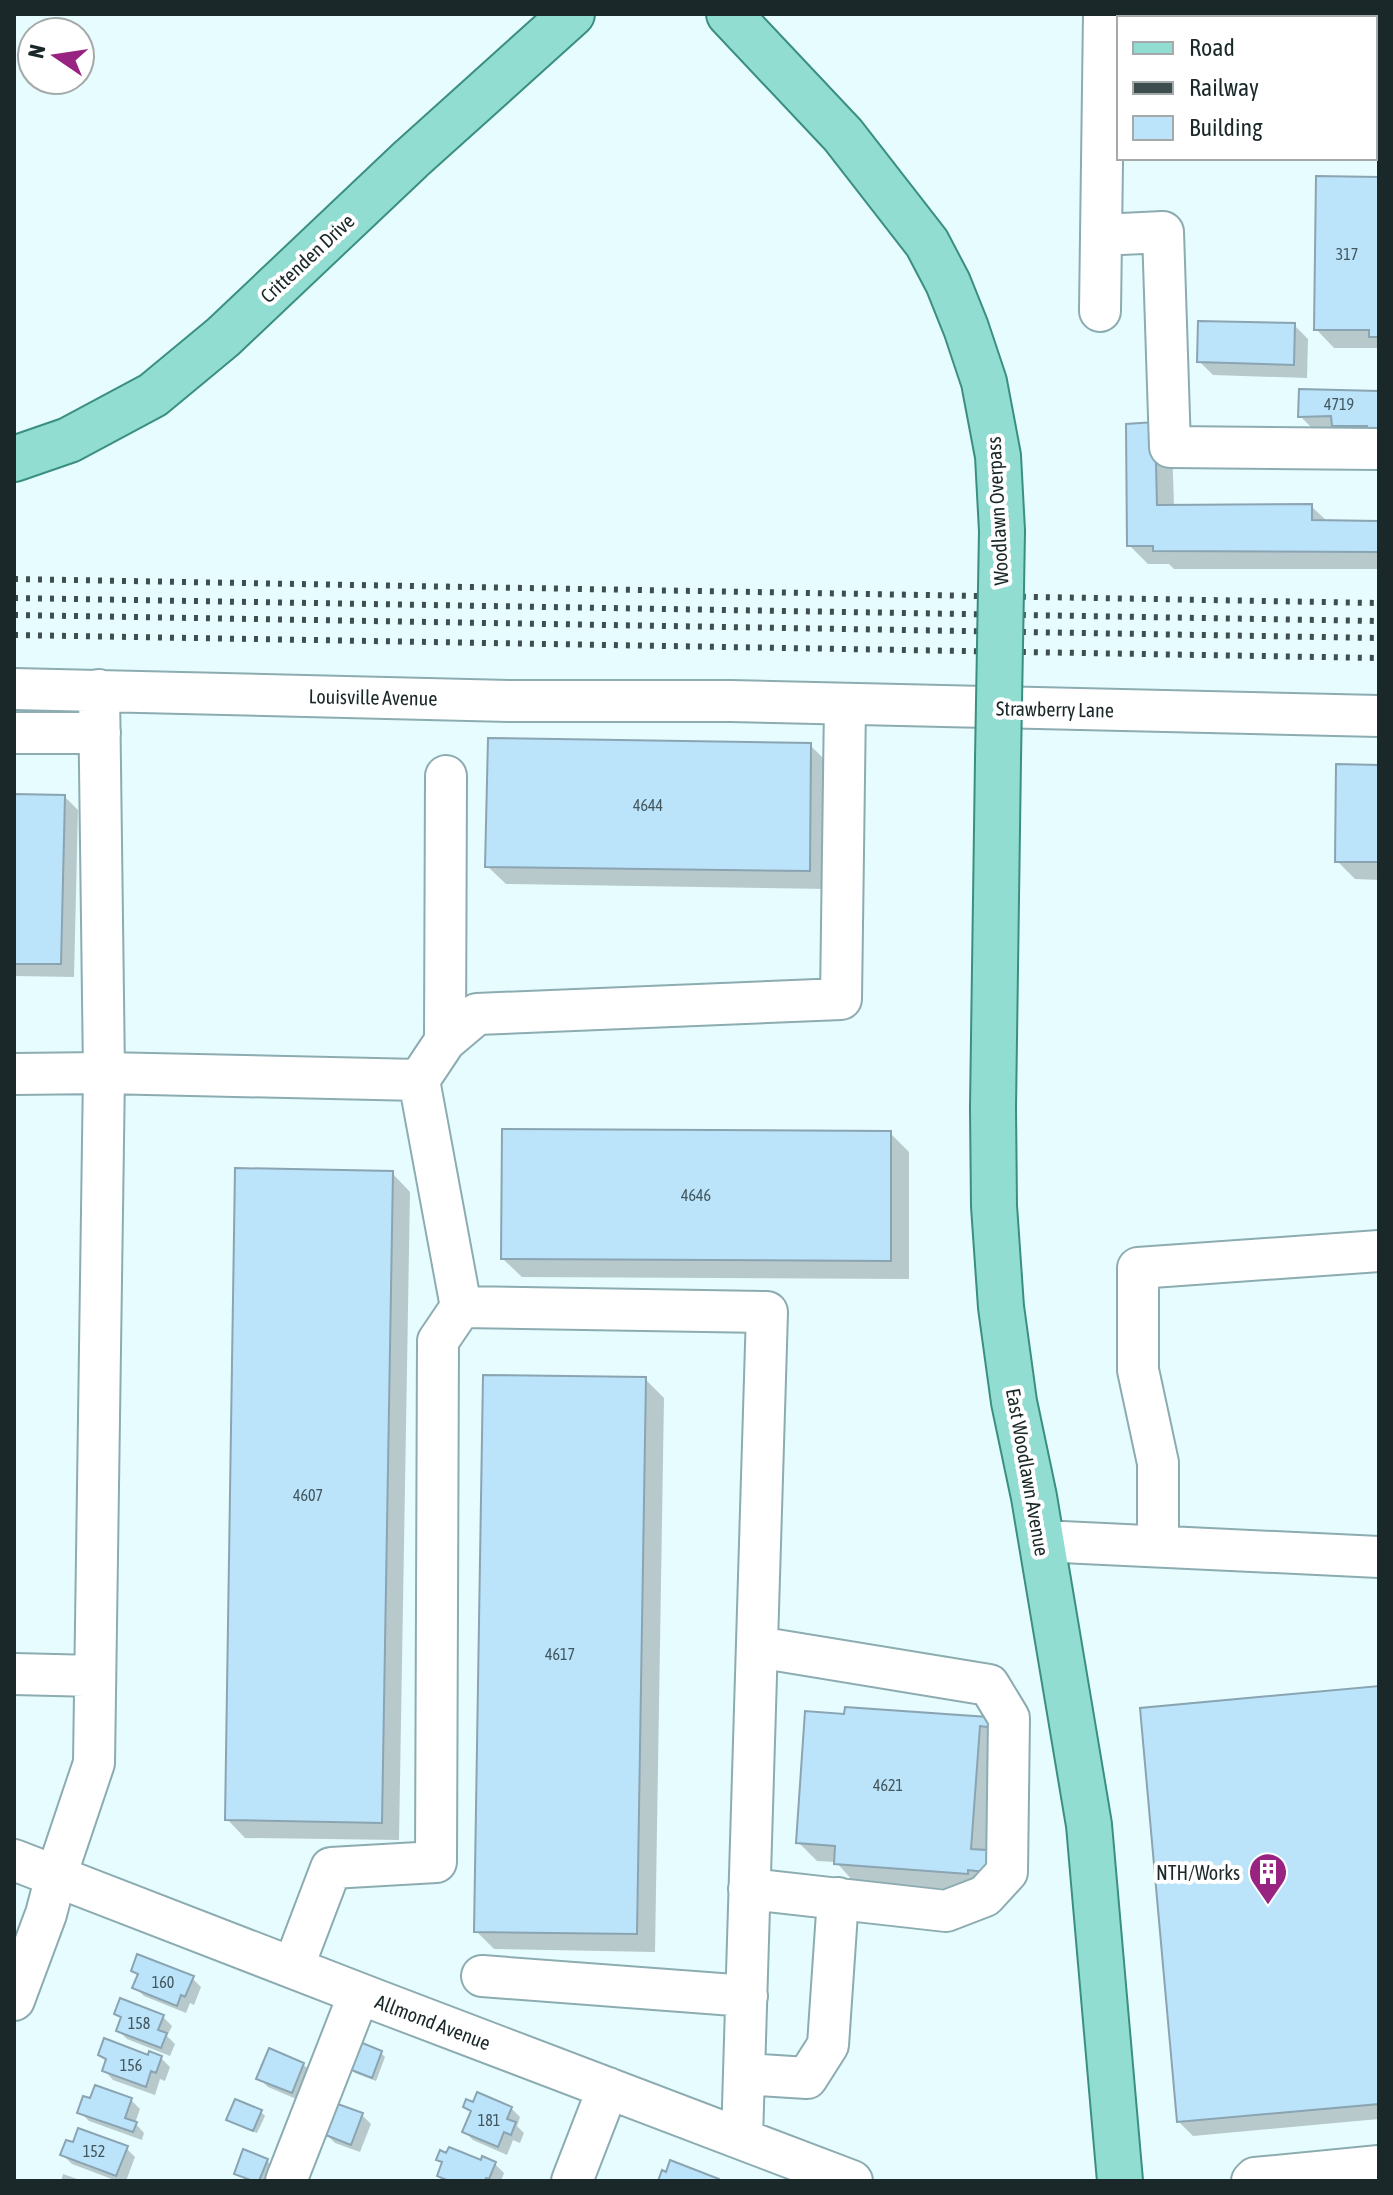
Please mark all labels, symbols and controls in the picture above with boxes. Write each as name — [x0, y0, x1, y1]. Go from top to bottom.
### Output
north arrow — [16, 16, 96, 96]
legend — [1117, 16, 1377, 160]
text: Road — [1189, 34, 1235, 61]
text: N — [22, 42, 51, 61]
text: Railway — [1189, 74, 1259, 101]
text: Building — [1189, 114, 1263, 141]
street label: Crittenden Drive — [255, 209, 359, 307]
house number: 317 — [1336, 245, 1358, 263]
house number: 4719 — [1324, 395, 1354, 413]
street label: Woodlawn Overpass — [982, 436, 1012, 586]
street label: Louisville Avenue — [308, 684, 438, 710]
street label: Strawberry Lane — [996, 696, 1114, 722]
house number: 4644 — [633, 796, 663, 814]
house number: 4646 — [681, 1186, 711, 1204]
street label: East Woodlawn Avenue — [1002, 1386, 1054, 1558]
house number: 4607 — [293, 1486, 323, 1504]
house number: 4617 — [545, 1645, 575, 1663]
house number: 4621 — [873, 1776, 903, 1794]
building icon: NTH/Works — [1247, 1851, 1289, 1906]
place label: NTH/Works — [1156, 1861, 1240, 1884]
house number: 160 — [152, 1973, 174, 1991]
street label: Allmond Avenue — [372, 1989, 494, 2055]
house number: 158 — [128, 2014, 150, 2032]
house number: 156 — [120, 2056, 142, 2074]
house number: 181 — [478, 2111, 500, 2129]
house number: 152 — [83, 2142, 105, 2160]

